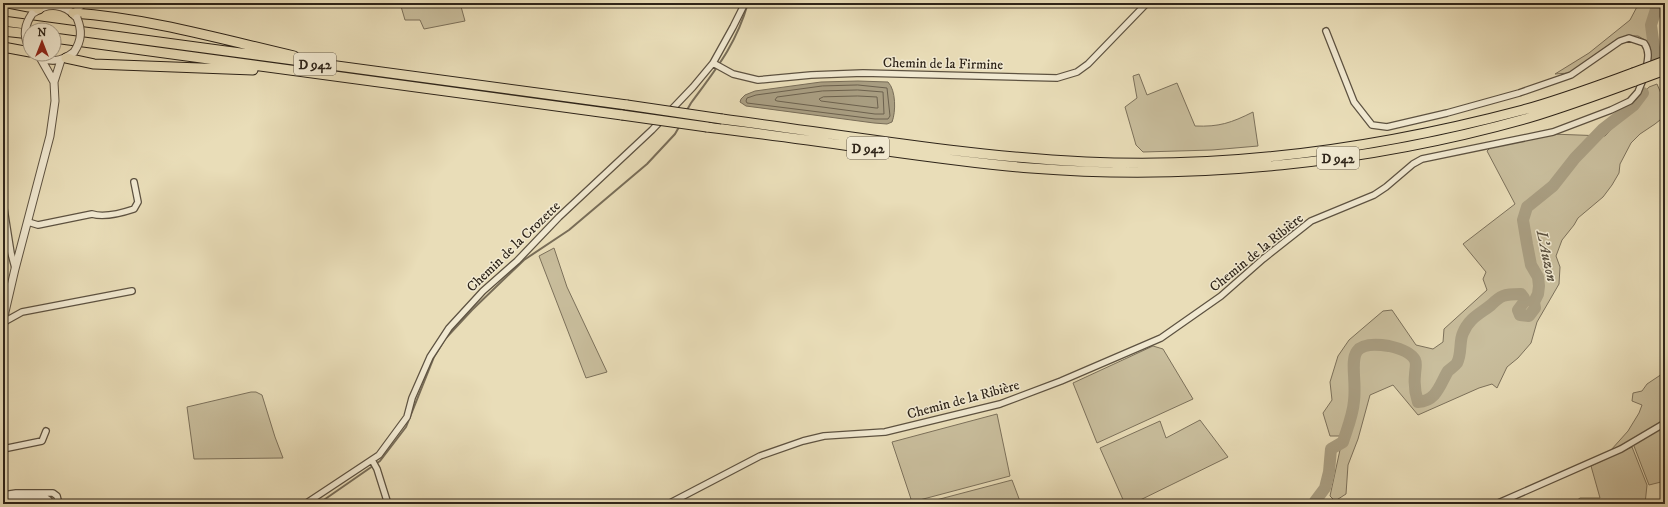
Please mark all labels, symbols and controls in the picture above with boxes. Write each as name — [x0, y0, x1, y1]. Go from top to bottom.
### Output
north arrow — [22, 22, 62, 62]
text: N — [37, 26, 47, 40]
road number: D 942 — [294, 53, 336, 75]
street label: Chemin de la Firmine — [883, 54, 1004, 74]
road number: D 942 — [847, 137, 889, 159]
road number: D 942 — [1317, 147, 1359, 169]
street label: Chemin de la Crozette — [463, 197, 565, 296]
street label: Chemin de la Ribière — [1206, 209, 1307, 296]
water label: L'Auzon — [1532, 228, 1561, 284]
street label: Chemin de la Ribière — [905, 376, 1022, 424]

